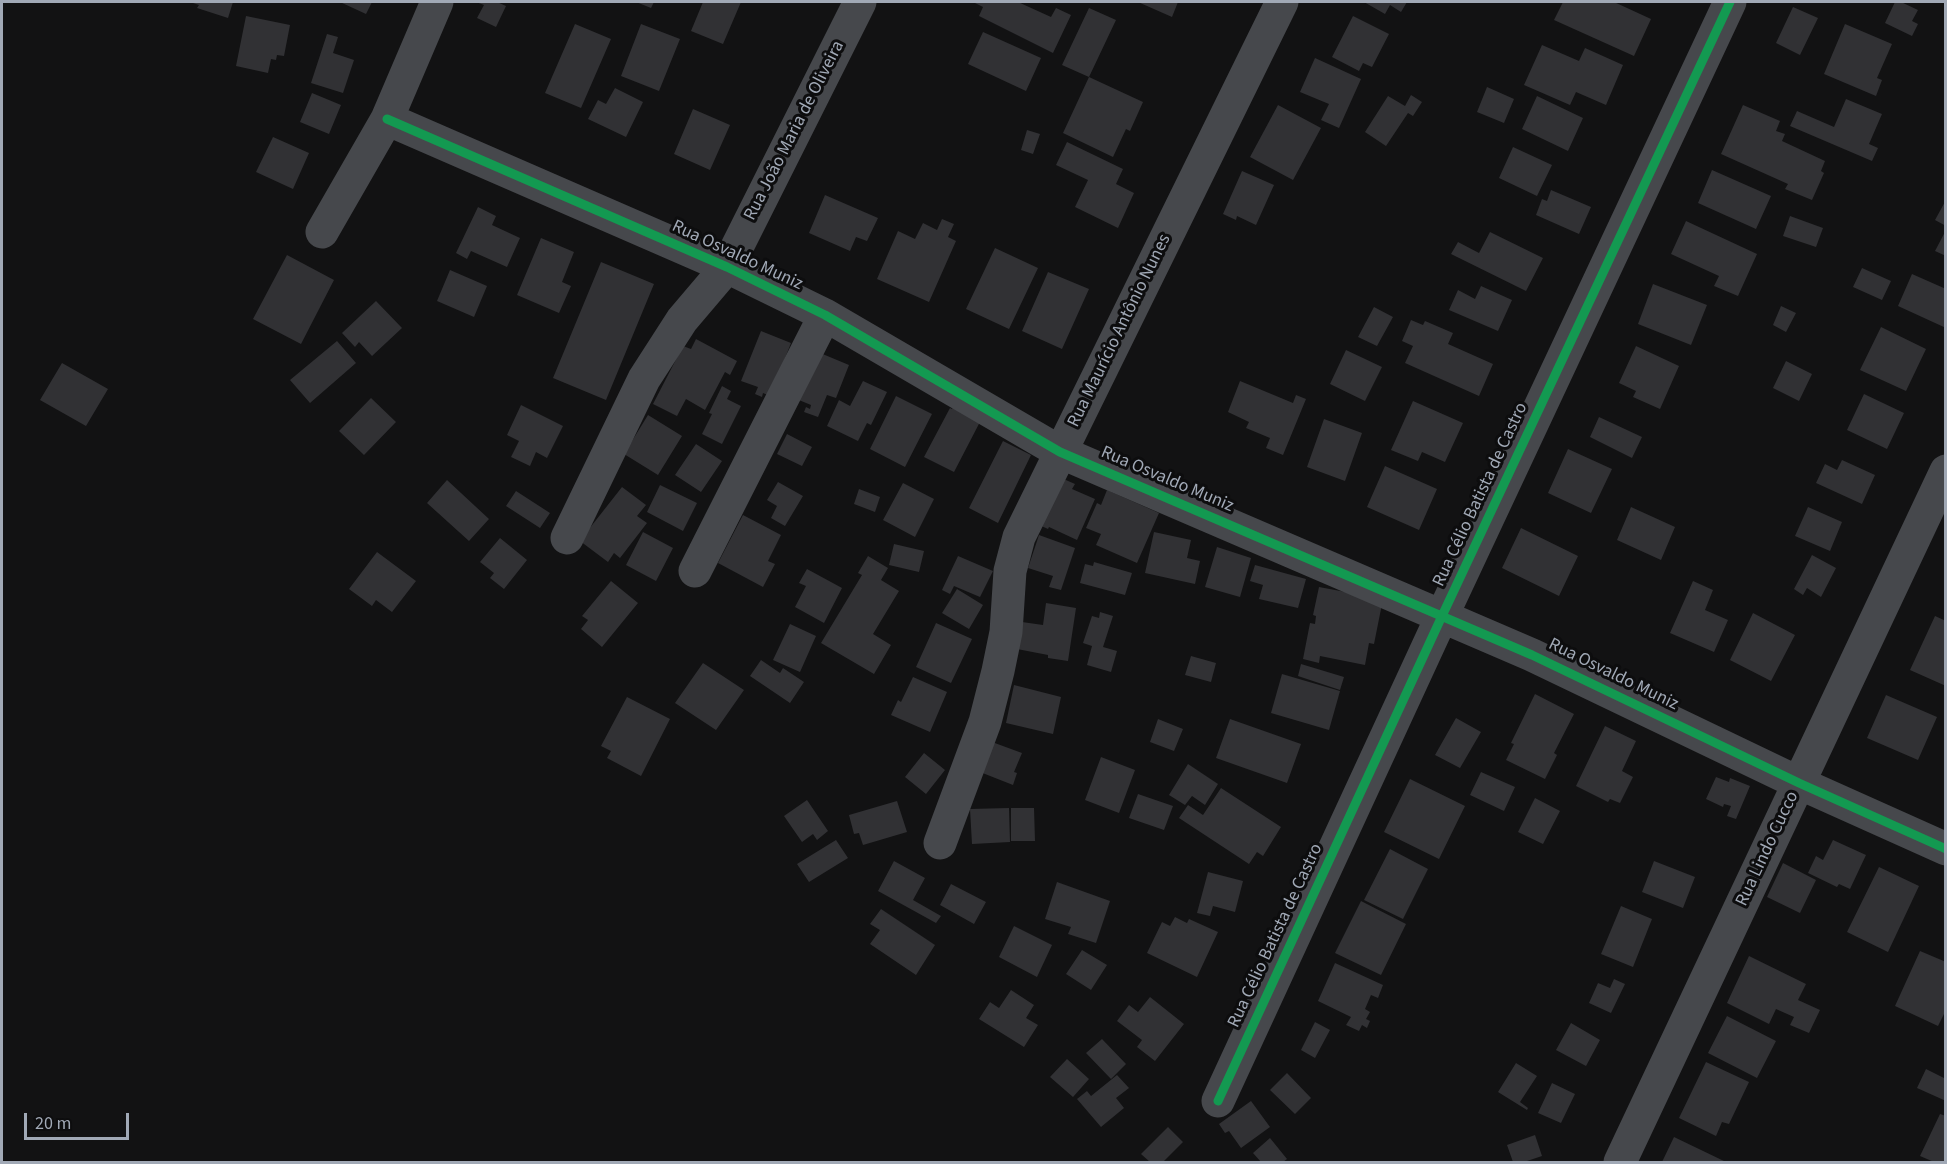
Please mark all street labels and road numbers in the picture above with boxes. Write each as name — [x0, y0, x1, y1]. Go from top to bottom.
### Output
street label: Rua João Maria de Oliveira — [740, 38, 850, 224]
street label: Rua Osvaldo Muniz — [668, 216, 806, 296]
street label: Rua Maurício Antônio Nunes — [1064, 231, 1176, 431]
street label: Rua Célio Batista de Castro — [1429, 399, 1533, 591]
street label: Rua Osvaldo Muniz — [1097, 442, 1237, 518]
street label: Rua Osvaldo Muniz — [1544, 634, 1682, 716]
street label: Rua Lindo Cucco — [1732, 788, 1804, 910]
street label: Rua Célio Batista de Castro — [1224, 840, 1328, 1032]

